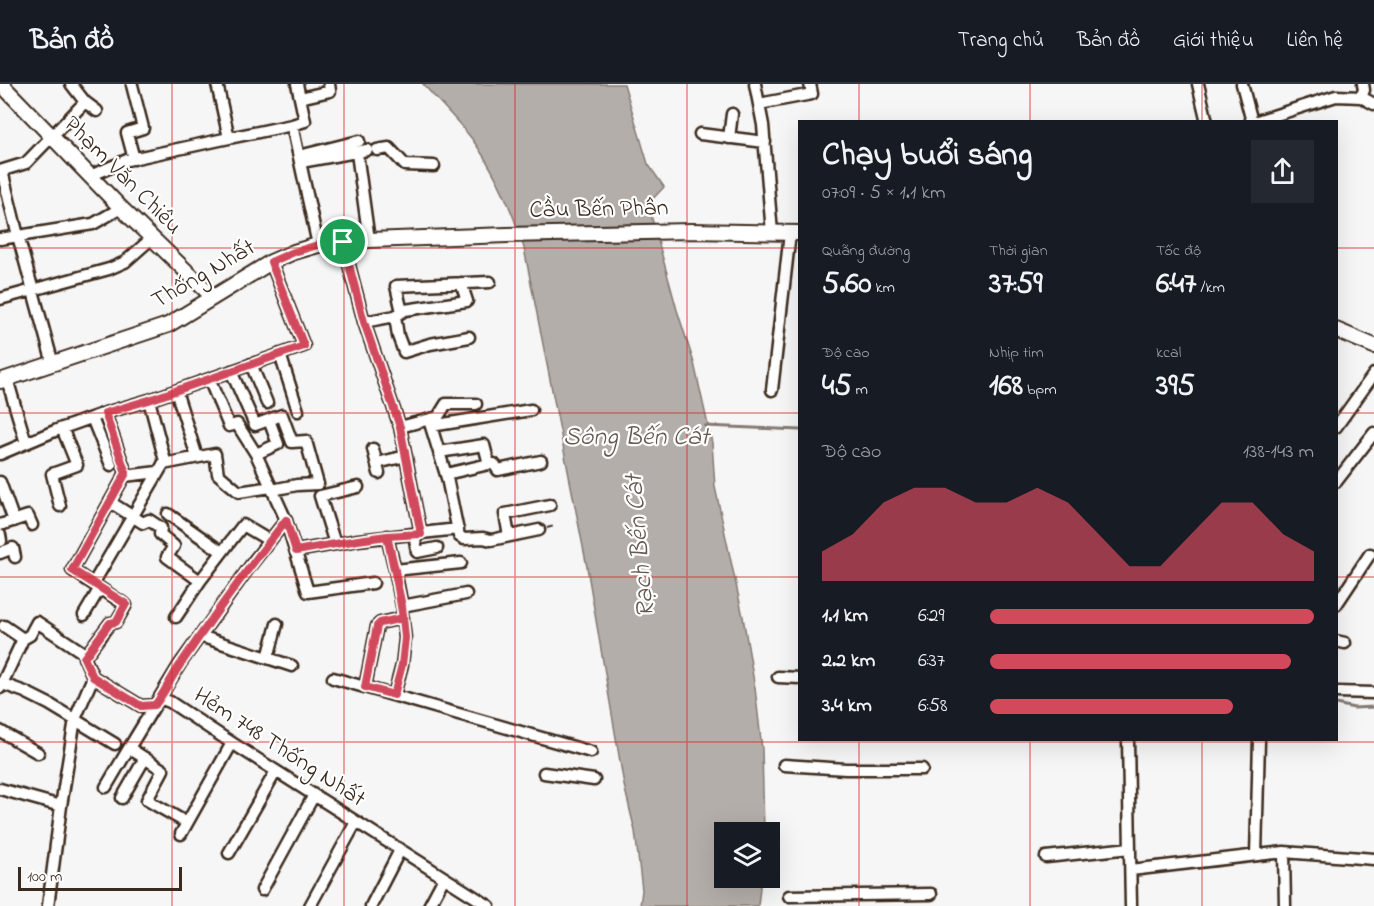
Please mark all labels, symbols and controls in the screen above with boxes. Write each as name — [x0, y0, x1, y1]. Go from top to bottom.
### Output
text: Bản đồ — [30, 21, 114, 62]
text: Trang chủ — [958, 26, 1044, 56]
text: Bản đồ — [1077, 26, 1140, 56]
text: Giới thiệu — [1173, 26, 1254, 56]
text: Liên hệ — [1287, 26, 1344, 56]
street label: Phạm Văn Chiêu — [54, 108, 190, 244]
text: Chạy buổi sáng — [822, 132, 1032, 180]
button: share — [1251, 140, 1314, 203]
text: 07:09 · 5 × 1.1 km — [822, 179, 946, 208]
street label: Cầu Bến Phân — [529, 191, 669, 229]
pin — [317, 216, 368, 267]
icon: arrive — [326, 225, 359, 258]
street label: Thống Nhất — [146, 231, 262, 319]
text: Quãng đường — [822, 239, 910, 263]
text: Thời gian — [989, 239, 1048, 263]
text: Tốc độ — [1156, 239, 1201, 263]
text: 5.60 — [822, 263, 871, 307]
text: 37:59 — [989, 263, 1043, 307]
text: 6:47 — [1156, 263, 1196, 307]
text: km — [871, 276, 895, 300]
text: /km — [1196, 276, 1225, 300]
text: Độ cao — [822, 341, 870, 365]
text: Nhịp tim — [989, 341, 1044, 365]
text: kcal — [1156, 341, 1181, 365]
text: 45 — [822, 365, 852, 409]
text: 168 — [989, 365, 1023, 409]
text: 395 — [1156, 365, 1195, 409]
text: m — [852, 378, 868, 402]
text: bpm — [1023, 378, 1057, 402]
water label: Sông Bến Cát — [563, 419, 711, 457]
text: Độ cao — [822, 438, 882, 467]
text: 138–143 m — [1243, 438, 1314, 467]
water label: Rạch Bến Cát — [616, 471, 666, 619]
text: 1.1 km — [822, 602, 868, 631]
text: 6:29 — [918, 602, 944, 631]
text: 2.2 km — [822, 647, 875, 676]
text: 6:37 — [918, 647, 945, 676]
street label: Hẻm 748 Thống Nhất — [186, 679, 372, 817]
text: 3.4 km — [822, 692, 872, 721]
text: 6:58 — [918, 692, 947, 721]
map controls — [714, 822, 780, 888]
button: layers — [714, 822, 780, 888]
scale bar — [18, 864, 182, 892]
text: 100 m — [27, 865, 62, 889]

